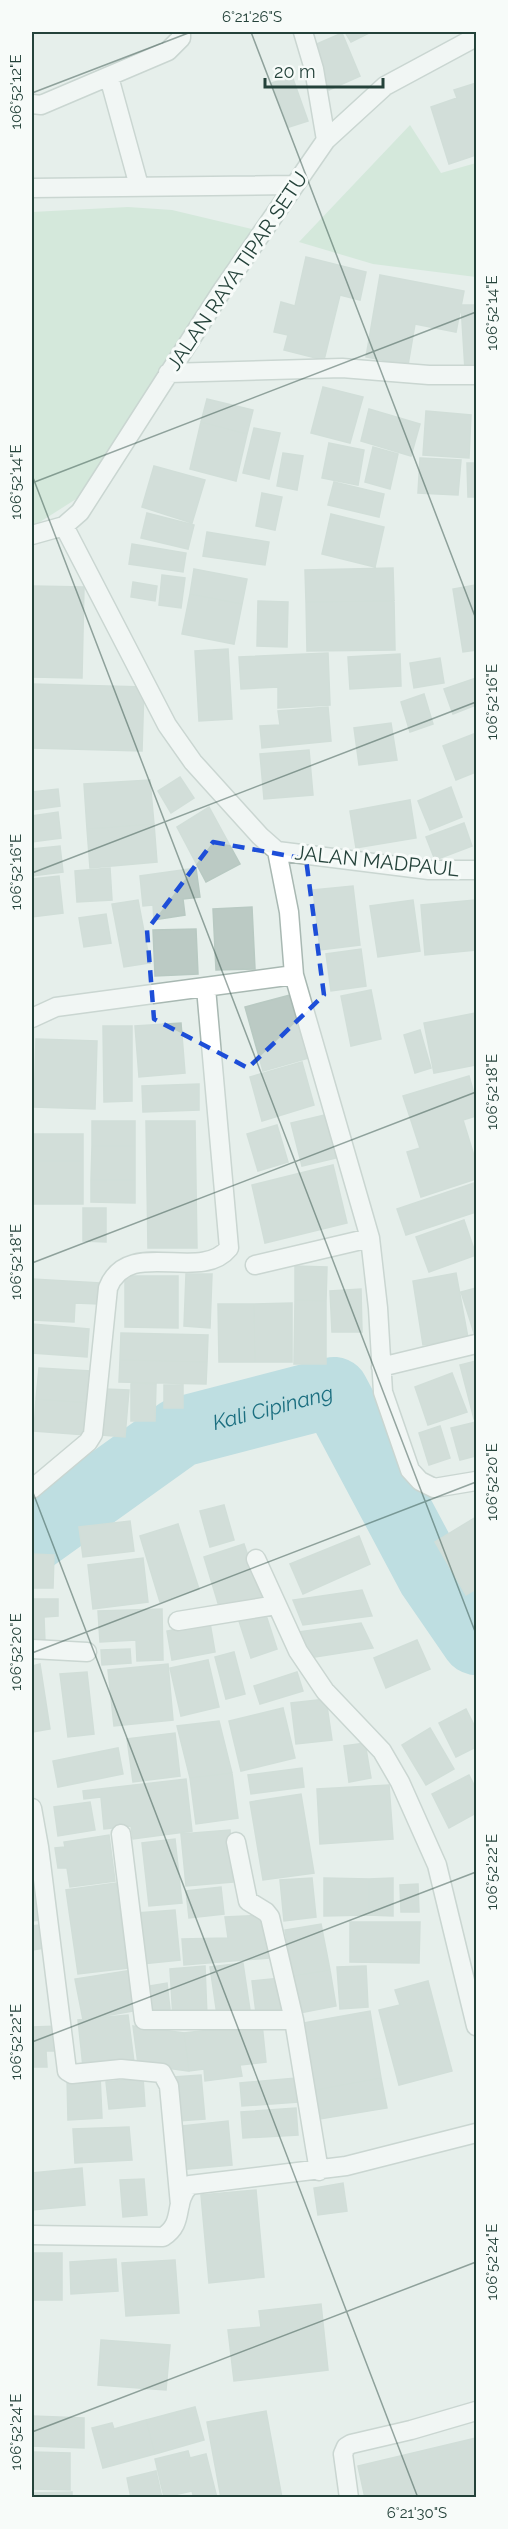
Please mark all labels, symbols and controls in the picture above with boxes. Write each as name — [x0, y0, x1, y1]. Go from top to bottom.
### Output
text: 6°21'26"S — [222, 8, 282, 26]
scale bar — [265, 51, 384, 89]
text: 106°52'12"E — [7, 54, 25, 130]
text: 20 m — [274, 61, 316, 82]
street label: JALAN RAYA TIPAR SETU — [162, 167, 312, 375]
text: 106°52'14"E — [483, 275, 501, 351]
text: 106°52'14"E — [7, 444, 25, 520]
text: 106°52'16"E — [483, 664, 501, 740]
text: 106°52'16"E — [7, 834, 25, 910]
street label: JALAN MADPAUL — [294, 840, 461, 882]
text: 106°52'18"E — [483, 1054, 501, 1130]
text: 106°52'18"E — [7, 1224, 25, 1300]
water label: Kali Cipinang — [210, 1380, 336, 1435]
text: 106°52'20"E — [483, 1443, 501, 1521]
text: 106°52'20"E — [7, 1613, 25, 1691]
text: 106°52'22"E — [483, 1834, 501, 1910]
text: 106°52'22"E — [7, 2004, 25, 2080]
text: 106°52'24"E — [483, 2224, 501, 2300]
text: 106°52'24"E — [7, 2394, 25, 2470]
text: 6°21'30"S — [387, 2504, 447, 2522]

